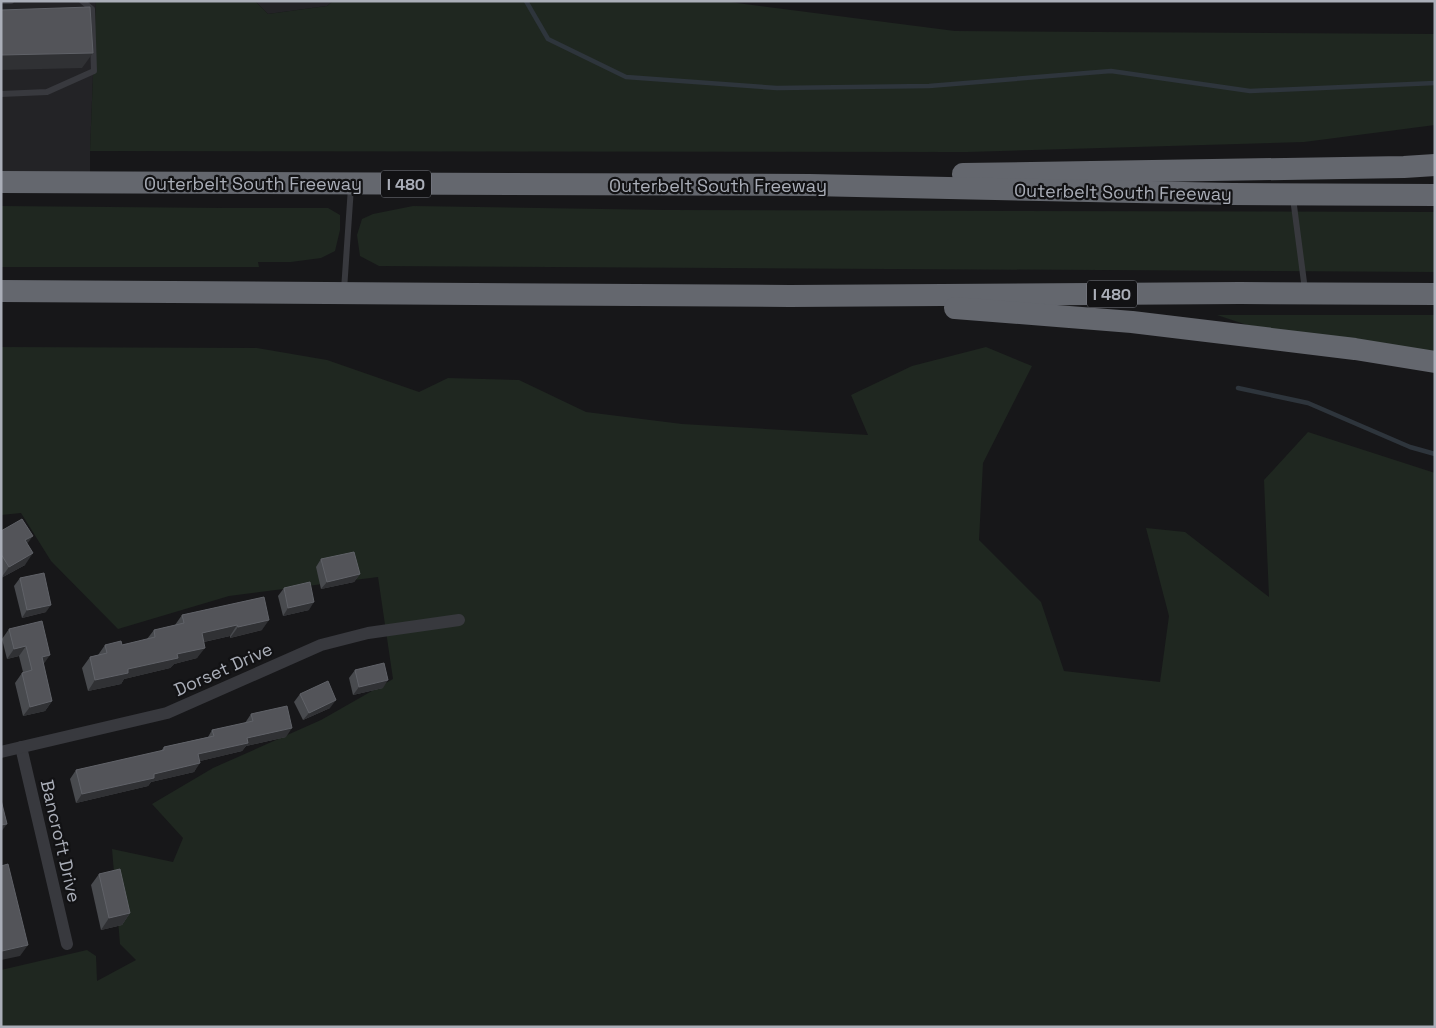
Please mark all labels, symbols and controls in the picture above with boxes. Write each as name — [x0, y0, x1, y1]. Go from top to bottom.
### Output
road number: I 480 — [381, 170, 431, 198]
street label: Outerbelt South Freeway — [144, 172, 362, 195]
street label: Outerbelt South Freeway — [609, 174, 827, 197]
street label: Outerbelt South Freeway — [1014, 179, 1232, 205]
road number: I 480 — [1087, 280, 1137, 308]
street label: Dorset Drive — [170, 637, 276, 701]
street label: Bancroft Drive — [36, 778, 86, 904]

